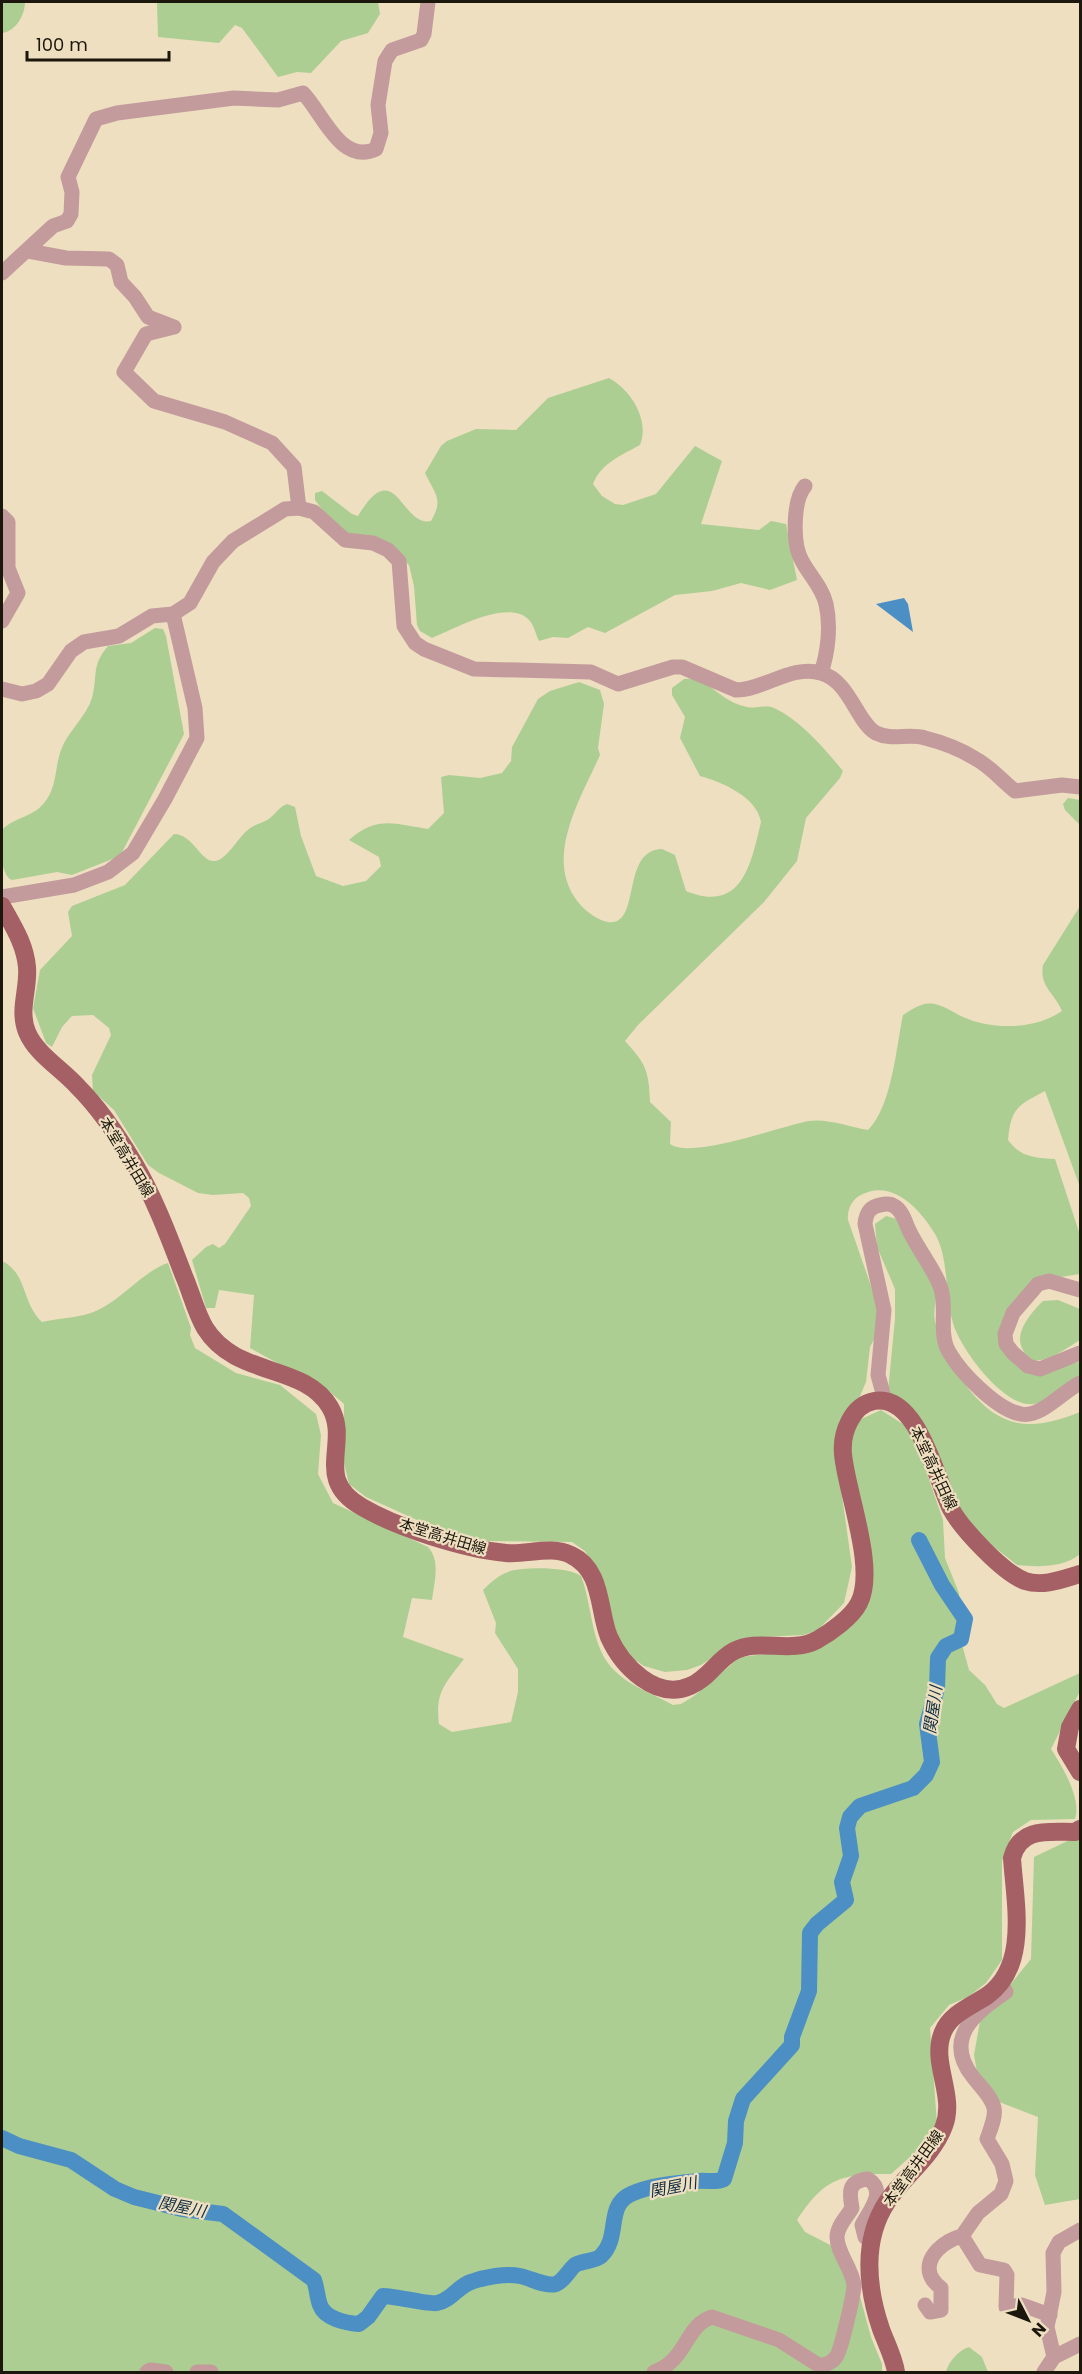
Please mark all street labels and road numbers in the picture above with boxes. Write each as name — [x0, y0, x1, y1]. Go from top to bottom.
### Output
street label: 本堂高井田線 — [95, 1113, 159, 1201]
street label: 本堂高井田線 — [905, 1423, 963, 1513]
street label: 本堂高井田線 — [397, 1513, 489, 1559]
street label: 本堂高井田線 — [878, 2125, 948, 2211]

